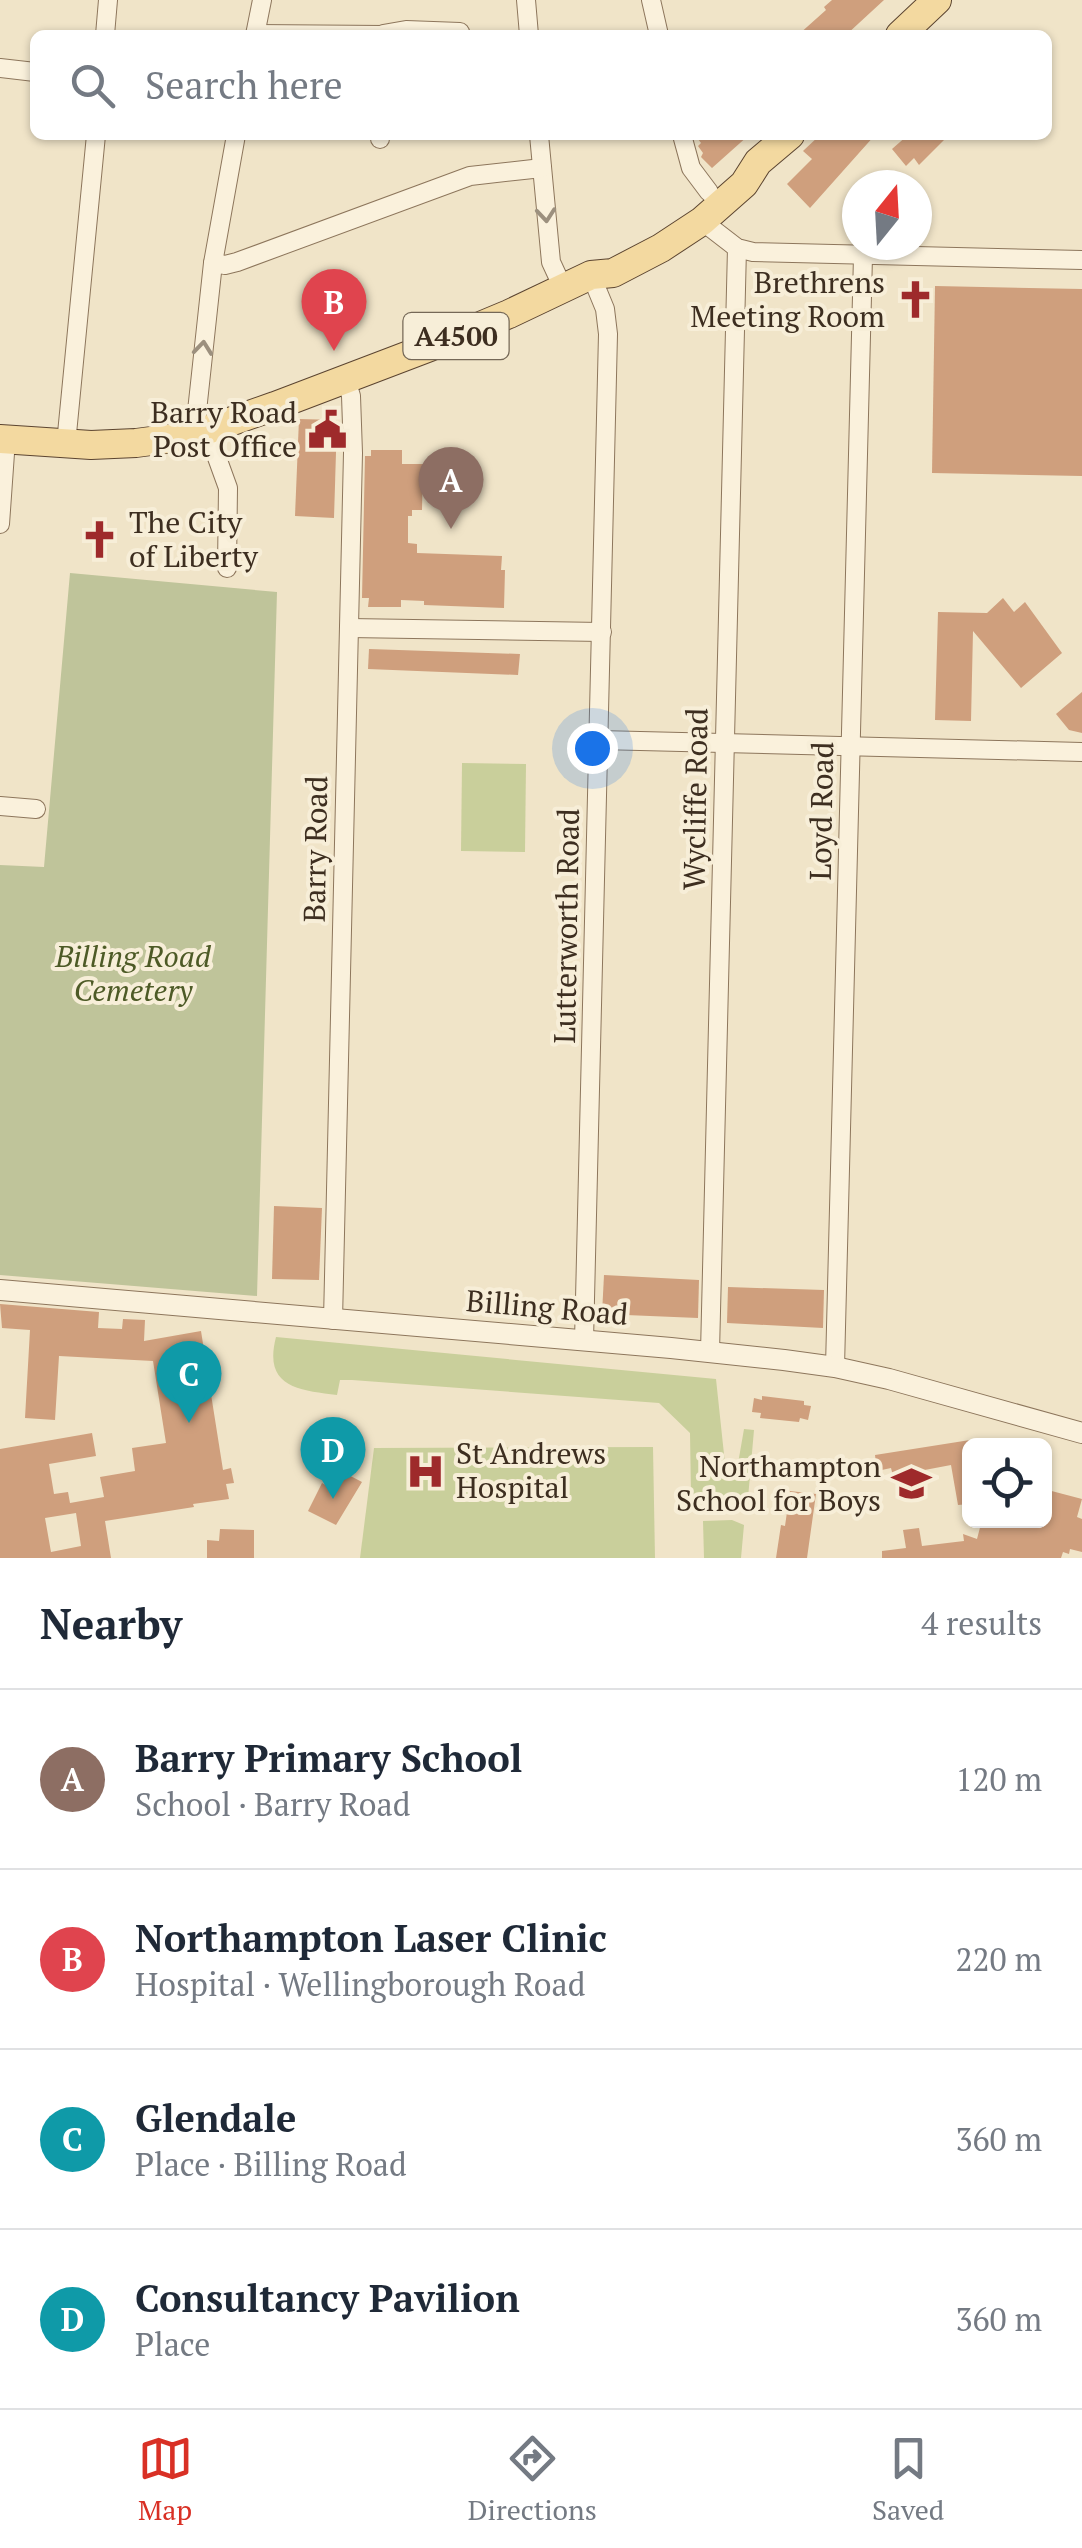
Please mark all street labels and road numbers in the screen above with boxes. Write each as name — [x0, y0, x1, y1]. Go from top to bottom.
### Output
road number: A4500 — [404, 313, 508, 359]
street label: Wycliffe Road — [673, 707, 717, 890]
street label: Loyd Road — [800, 741, 842, 881]
street label: Barry Road — [294, 775, 336, 923]
street label: Lutterworth Road — [544, 808, 588, 1044]
street label: Billing Road — [464, 1280, 630, 1334]

